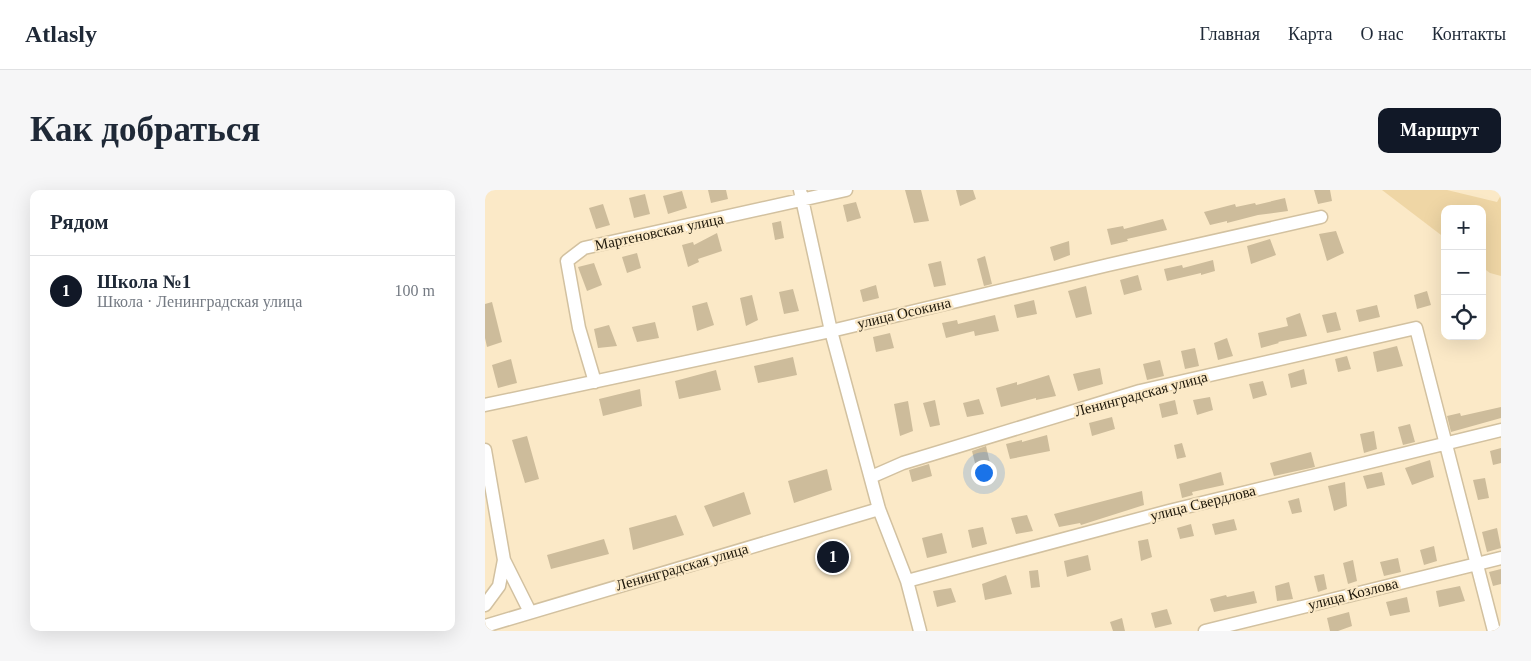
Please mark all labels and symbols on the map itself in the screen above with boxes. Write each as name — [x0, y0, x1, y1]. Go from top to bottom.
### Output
street label: Мартеновская улица — [593, 210, 725, 253]
street label: улица Осокина — [856, 294, 953, 332]
street label: Ленинградская улица — [1073, 368, 1209, 419]
your location — [971, 460, 997, 486]
street label: улица Свердлова — [1149, 482, 1258, 524]
pin: 1 — [817, 538, 849, 576]
street label: Ленинградская улица — [614, 540, 750, 594]
street label: улица Козлова — [1306, 575, 1400, 613]

